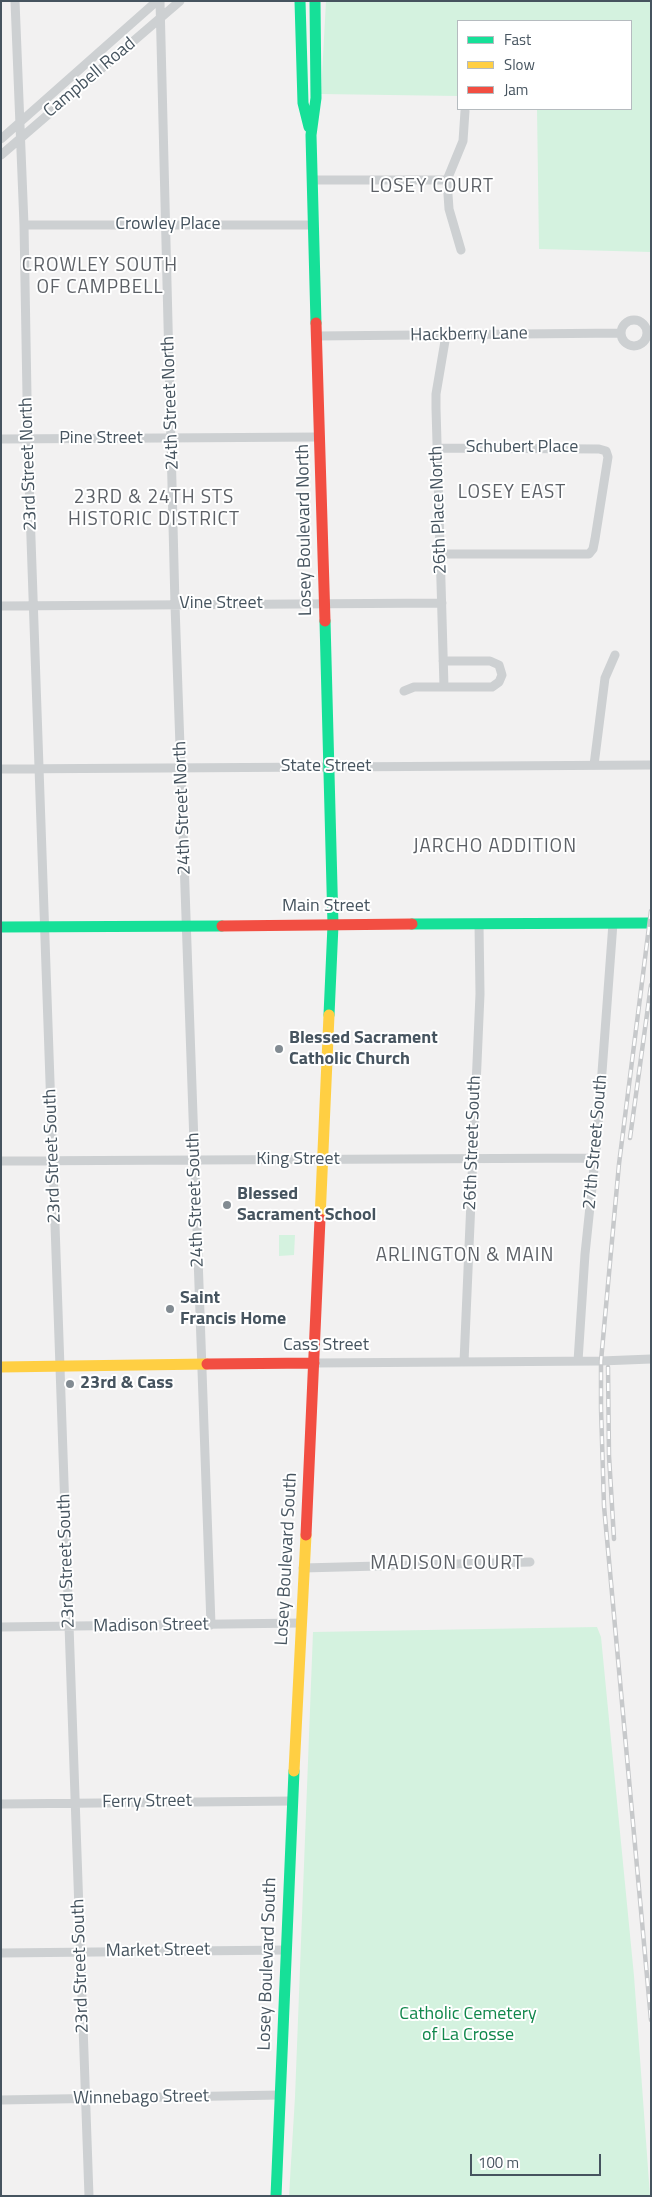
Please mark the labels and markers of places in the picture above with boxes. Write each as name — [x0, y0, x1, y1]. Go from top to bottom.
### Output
place label: Blessed Sacrament Catholic Church — [289, 1028, 438, 1070]
marker: Blessed Sacrament Catholic Church — [273, 1043, 285, 1055]
place label: Blessed Sacrament School — [237, 1184, 376, 1226]
marker: Blessed Sacrament School — [221, 1199, 233, 1211]
place label: Saint Francis Home — [180, 1288, 286, 1330]
marker: Saint Francis Home — [164, 1303, 176, 1315]
place label: 23rd & Cass — [80, 1373, 173, 1395]
marker: 23rd & Cass — [64, 1378, 76, 1390]

